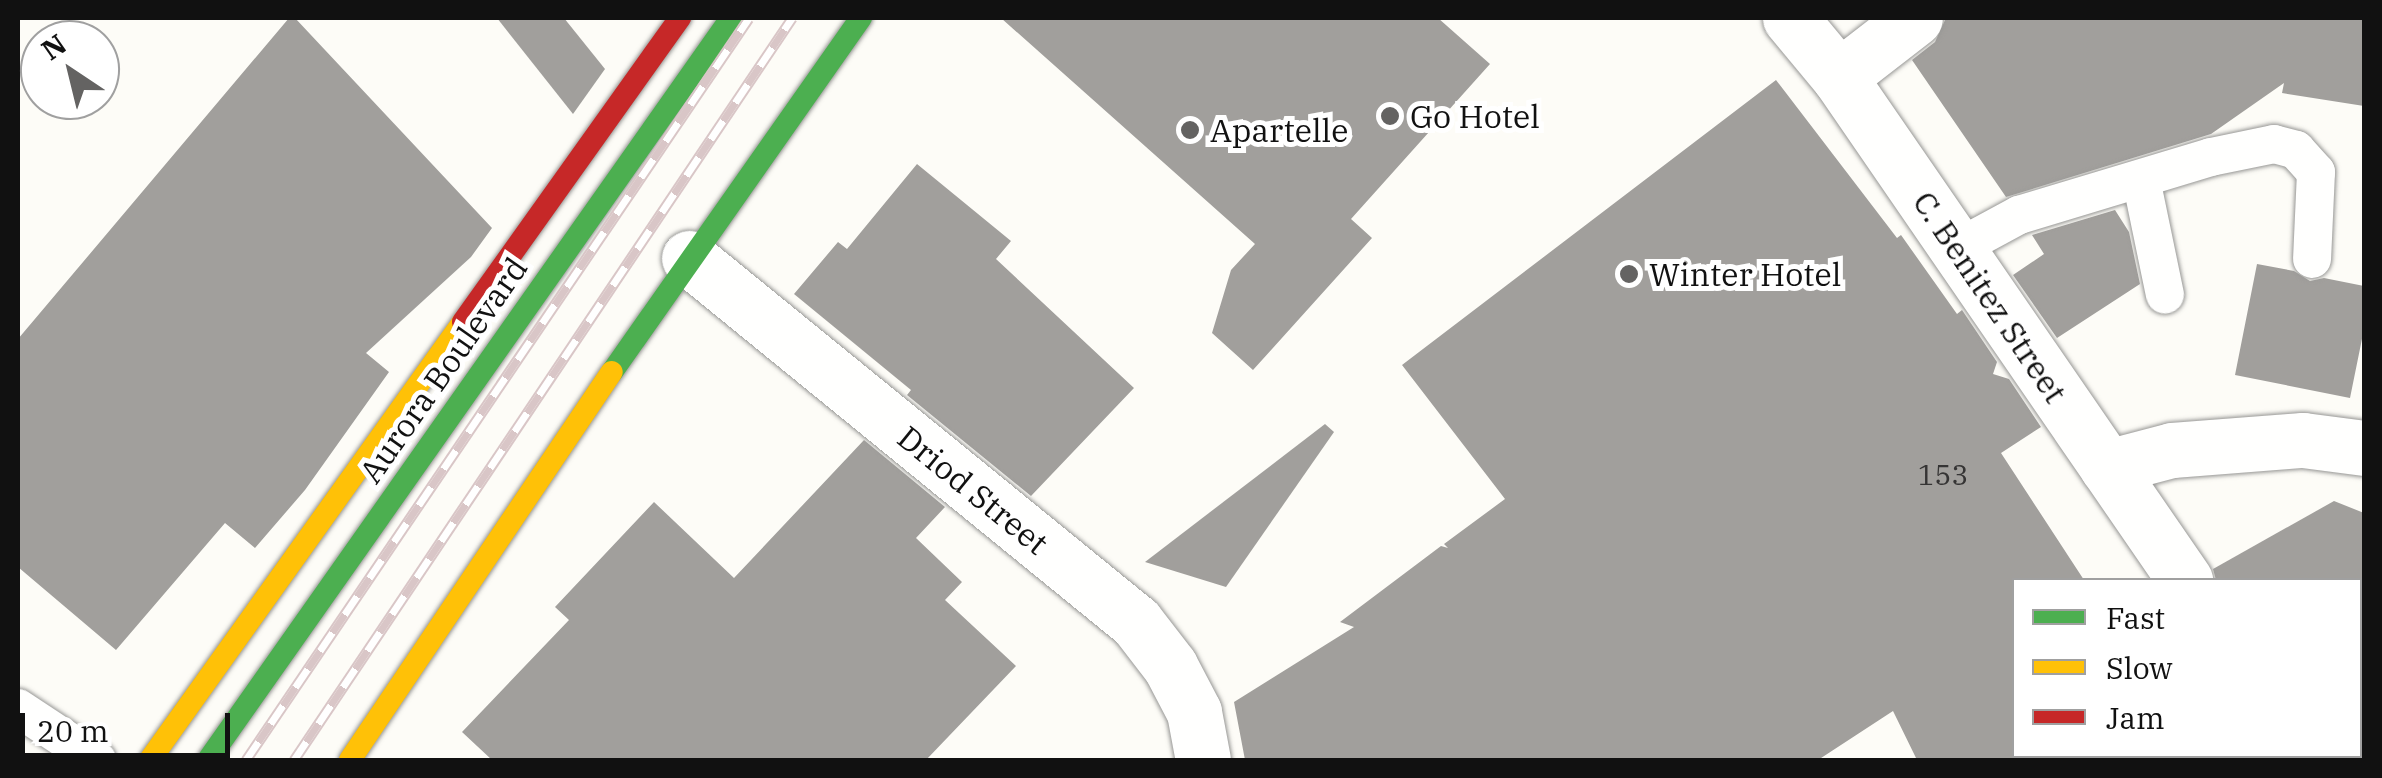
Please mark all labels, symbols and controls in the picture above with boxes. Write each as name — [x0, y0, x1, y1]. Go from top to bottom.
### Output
north arrow — [20, 20, 120, 120]
text: N — [34, 25, 73, 68]
place label: Go Hotel — [1410, 97, 1540, 135]
marker: Go Hotel — [1379, 105, 1401, 127]
place label: Apartelle — [1210, 111, 1348, 149]
marker: Apartelle — [1179, 119, 1201, 141]
street label: C. Benitez Street — [1905, 184, 2075, 410]
street label: Aurora Boulevard — [351, 250, 535, 490]
place label: Winter Hotel — [1649, 255, 1841, 293]
marker: Winter Hotel — [1618, 263, 1640, 285]
street label: Driod Street — [890, 418, 1056, 562]
house number: 153 — [1918, 458, 1968, 492]
legend — [2012, 578, 2362, 758]
text: Fast — [2106, 598, 2165, 637]
text: Slow — [2106, 648, 2173, 687]
scale bar — [25, 693, 235, 755]
text: Jam — [2106, 698, 2165, 737]
text: 20 m — [37, 711, 109, 750]

